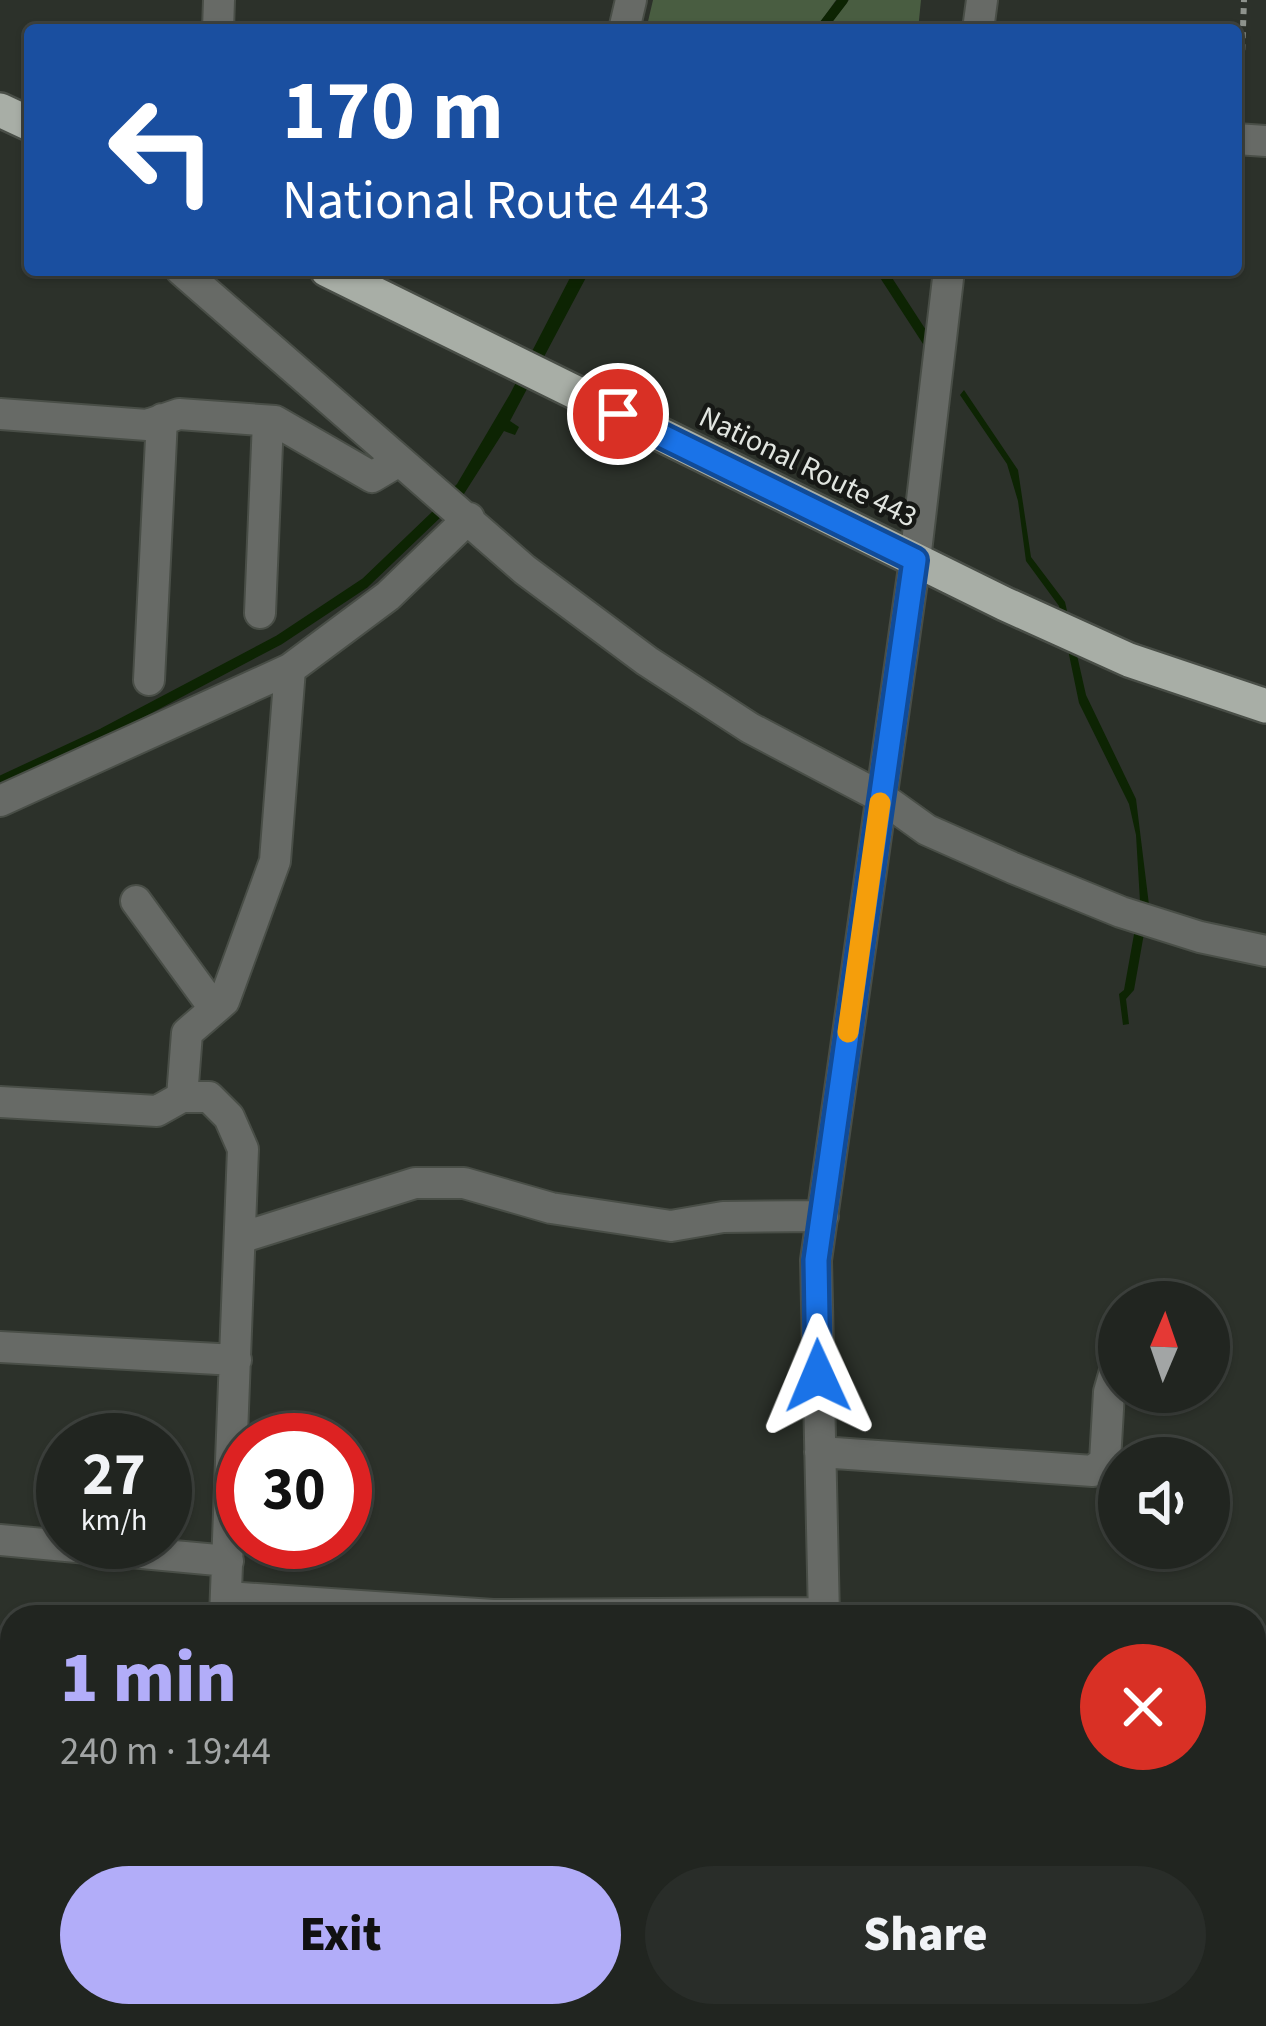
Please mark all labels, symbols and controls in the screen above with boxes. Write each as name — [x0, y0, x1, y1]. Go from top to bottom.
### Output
text: 170 m — [282, 52, 504, 172]
icon: left — [84, 72, 240, 228]
text: National Route 443 — [282, 163, 710, 240]
pin — [567, 363, 669, 465]
icon: arrive — [585, 381, 651, 447]
street label: National Route 443 — [692, 396, 924, 538]
north arrow — [1098, 1281, 1230, 1413]
map controls — [1098, 1281, 1230, 1569]
position arrow — [755, 1313, 881, 1439]
speed limit sign: 30 — [216, 1413, 372, 1569]
text: 27 — [82, 1433, 146, 1518]
button: sound — [1098, 1437, 1230, 1569]
text: km/h — [81, 1499, 147, 1542]
text: 1 min — [60, 1627, 237, 1730]
button: close — [1080, 1644, 1206, 1770]
text: 240 m · 19:44 — [60, 1724, 271, 1780]
button: Exit — [60, 1866, 621, 2004]
button: Share — [645, 1866, 1206, 2004]

